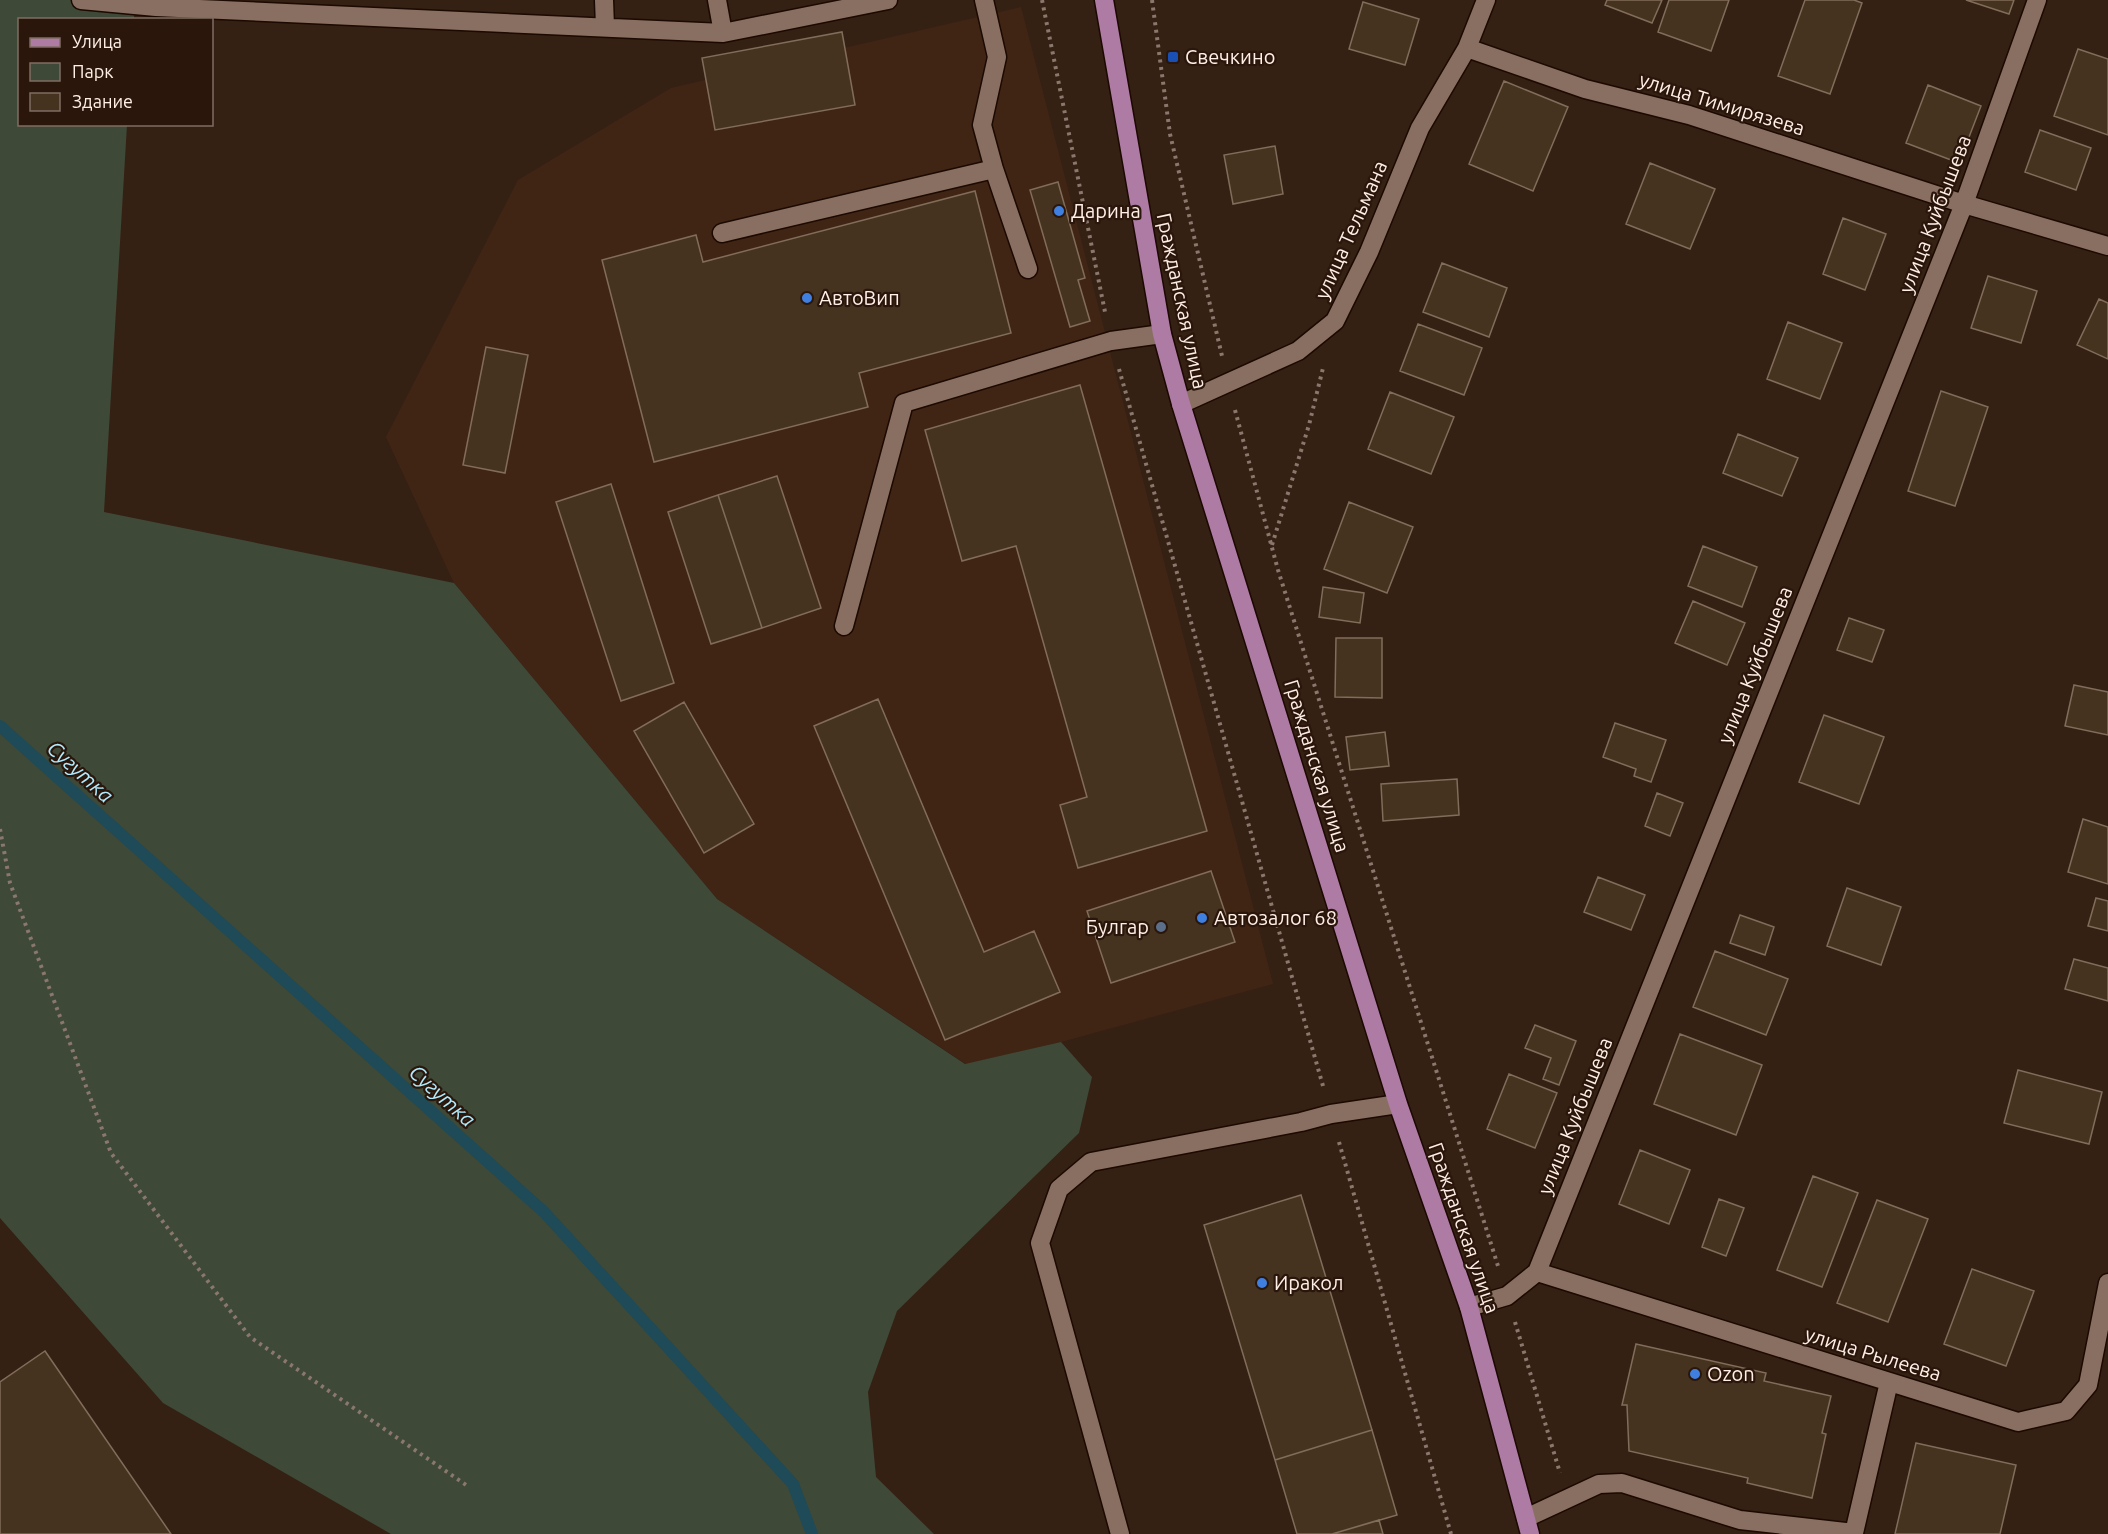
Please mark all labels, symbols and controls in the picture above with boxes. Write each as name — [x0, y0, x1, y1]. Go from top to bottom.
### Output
legend — [18, 18, 213, 126]
text: Улица — [72, 31, 122, 51]
place label: Свечкино — [1185, 45, 1275, 68]
marker: Свечкино — [1166, 50, 1180, 64]
text: Парк — [72, 61, 113, 81]
street label: улица Тимирязева — [1637, 67, 1808, 140]
text: Здание — [72, 91, 133, 111]
street label: улица Куйбышева — [1894, 132, 1975, 296]
street label: улица Тельмана — [1310, 157, 1391, 303]
place label: Дарина — [1071, 199, 1141, 222]
marker: Дарина — [1052, 204, 1066, 218]
street label: Гражданская улица — [1153, 211, 1212, 391]
place label: АвтоВип — [819, 286, 900, 309]
marker: АвтоВип — [800, 291, 814, 305]
street label: улица Куйбышева — [1713, 583, 1797, 747]
street label: Гражданская улица — [1280, 677, 1355, 855]
water label: Сугутка — [43, 735, 119, 807]
place label: Автозалог 68 — [1214, 906, 1337, 929]
marker: Автозалог 68 — [1195, 911, 1209, 925]
place label: Булгар — [1086, 915, 1149, 938]
marker: Булгар — [1154, 920, 1168, 934]
street label: улица Куйбышева — [1533, 1034, 1617, 1198]
water label: Сугутка — [405, 1059, 481, 1131]
street label: Гражданская улица — [1424, 1139, 1505, 1316]
place label: Иракол — [1274, 1271, 1344, 1294]
marker: Иракол — [1255, 1276, 1269, 1290]
street label: улица Рылеева — [1802, 1322, 1944, 1385]
place label: Ozon — [1707, 1362, 1755, 1385]
marker: Ozon — [1688, 1367, 1702, 1381]

